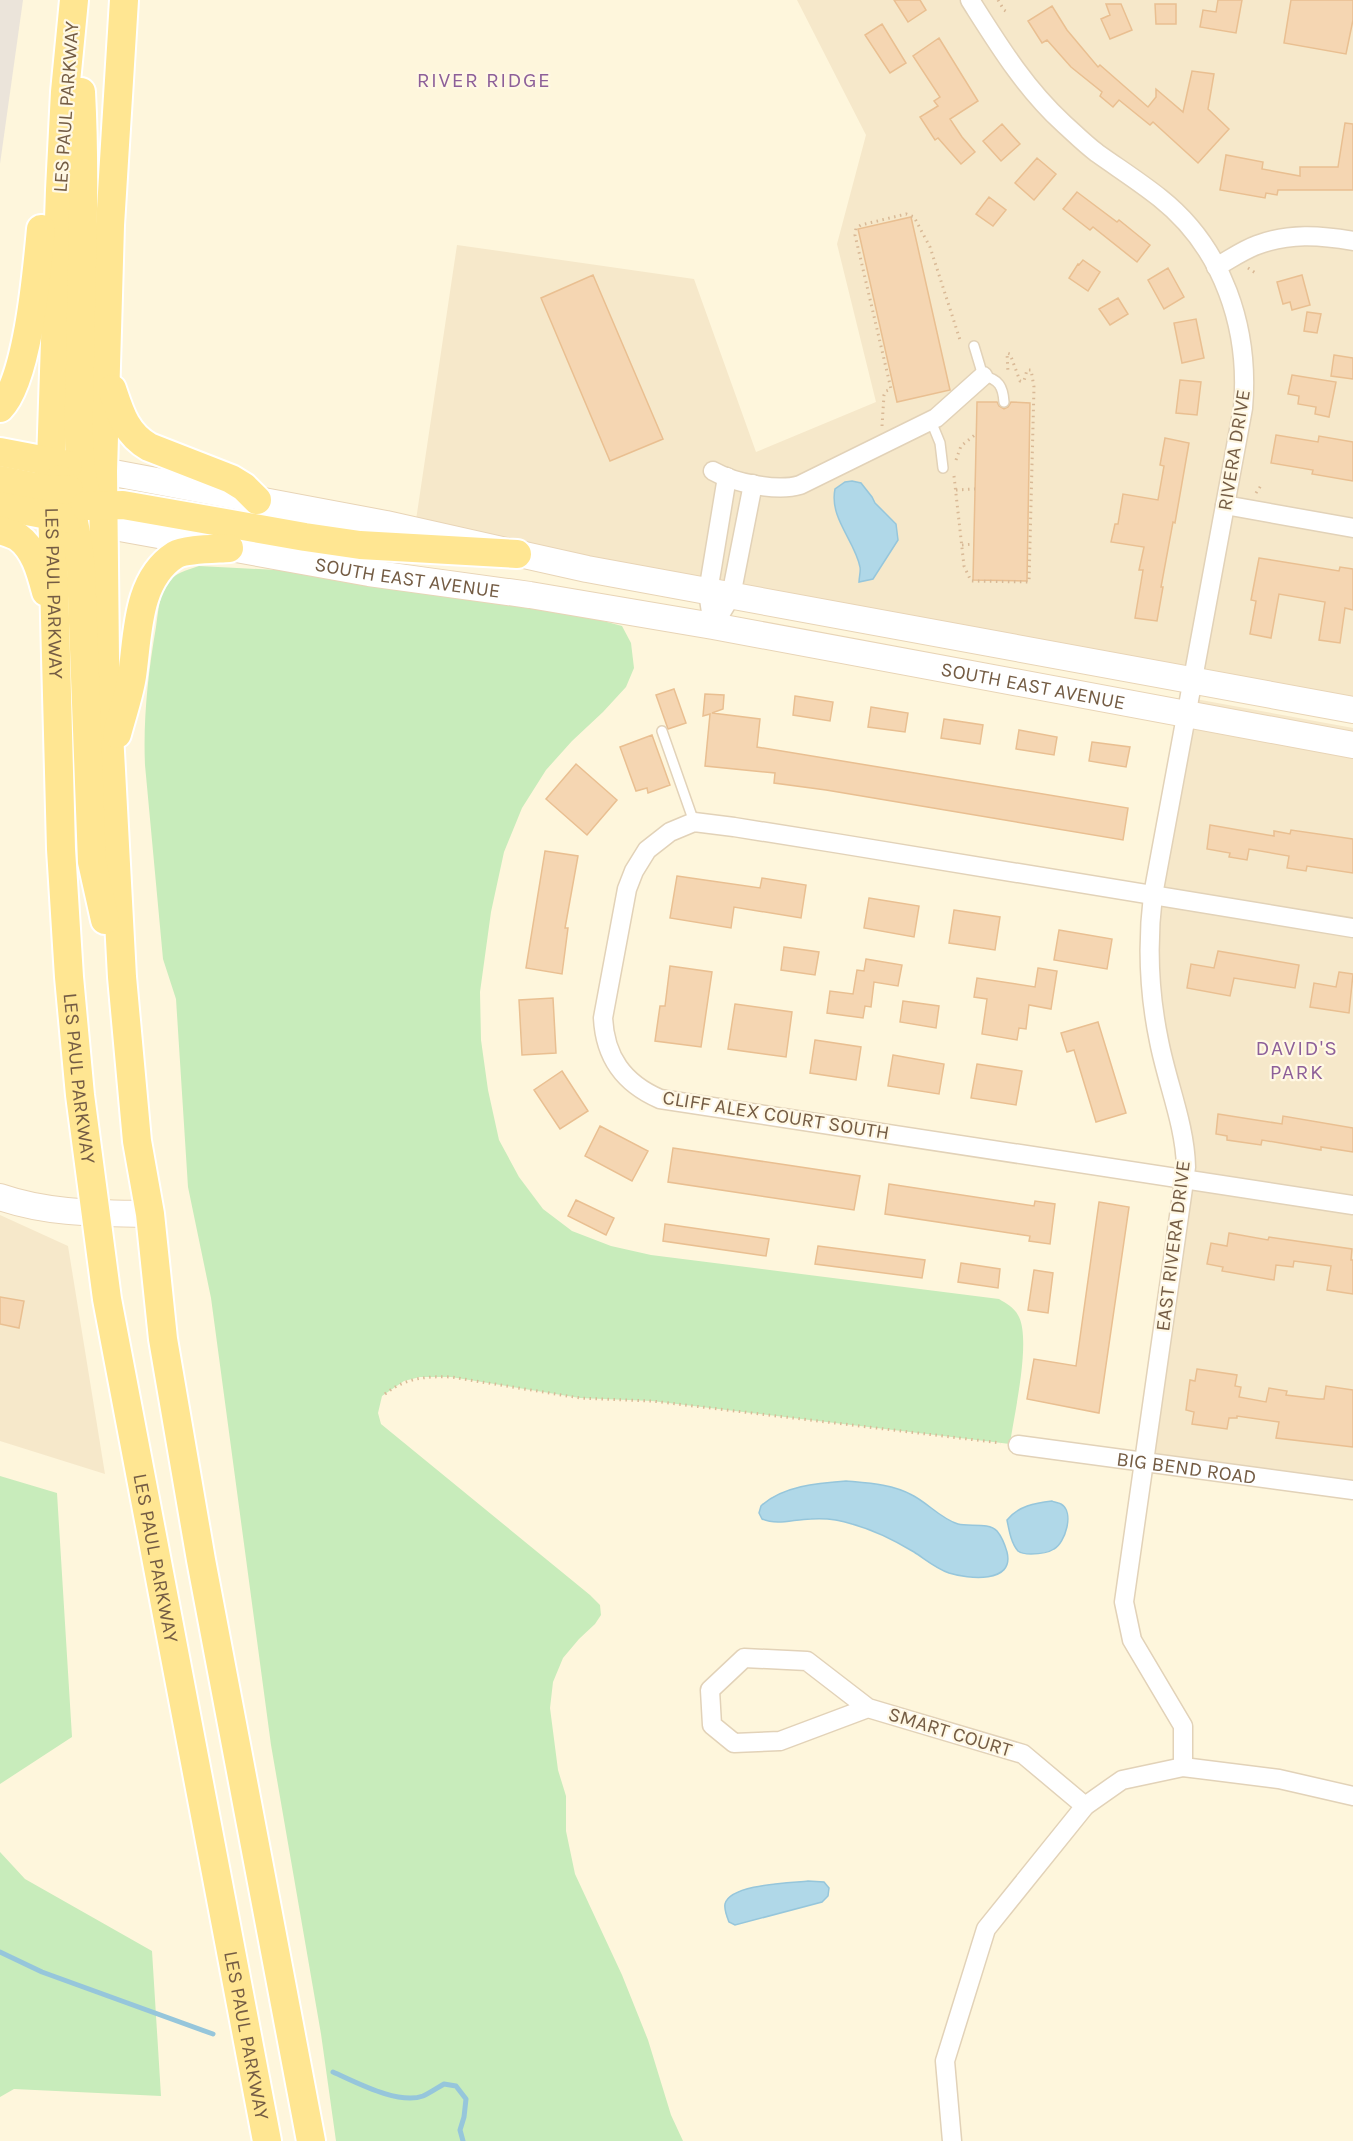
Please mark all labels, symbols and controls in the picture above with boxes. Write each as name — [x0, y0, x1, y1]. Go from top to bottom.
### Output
street label: LES PAUL PARKWAY — [49, 21, 83, 193]
district label: RIVER RIDGE — [417, 68, 551, 92]
street label: RIVERA DRIVE — [1213, 388, 1255, 512]
street label: LES PAUL PARKWAY — [41, 507, 68, 679]
street label: SOUTH EAST AVENUE — [313, 552, 502, 602]
street label: SOUTH EAST AVENUE — [939, 657, 1127, 714]
street label: LES PAUL PARKWAY — [59, 992, 100, 1165]
district label: DAVID'S PARK — [1256, 1036, 1338, 1084]
street label: CLIFF ALEX COURT SOUTH — [661, 1086, 891, 1144]
street label: EAST RIVERA DRIVE — [1151, 1159, 1195, 1333]
street label: BIG BEND ROAD — [1115, 1447, 1258, 1488]
street label: LES PAUL PARKWAY — [129, 1471, 184, 1645]
street label: SMART COURT — [885, 1702, 1015, 1762]
street label: LES PAUL PARKWAY — [220, 1949, 274, 2122]

